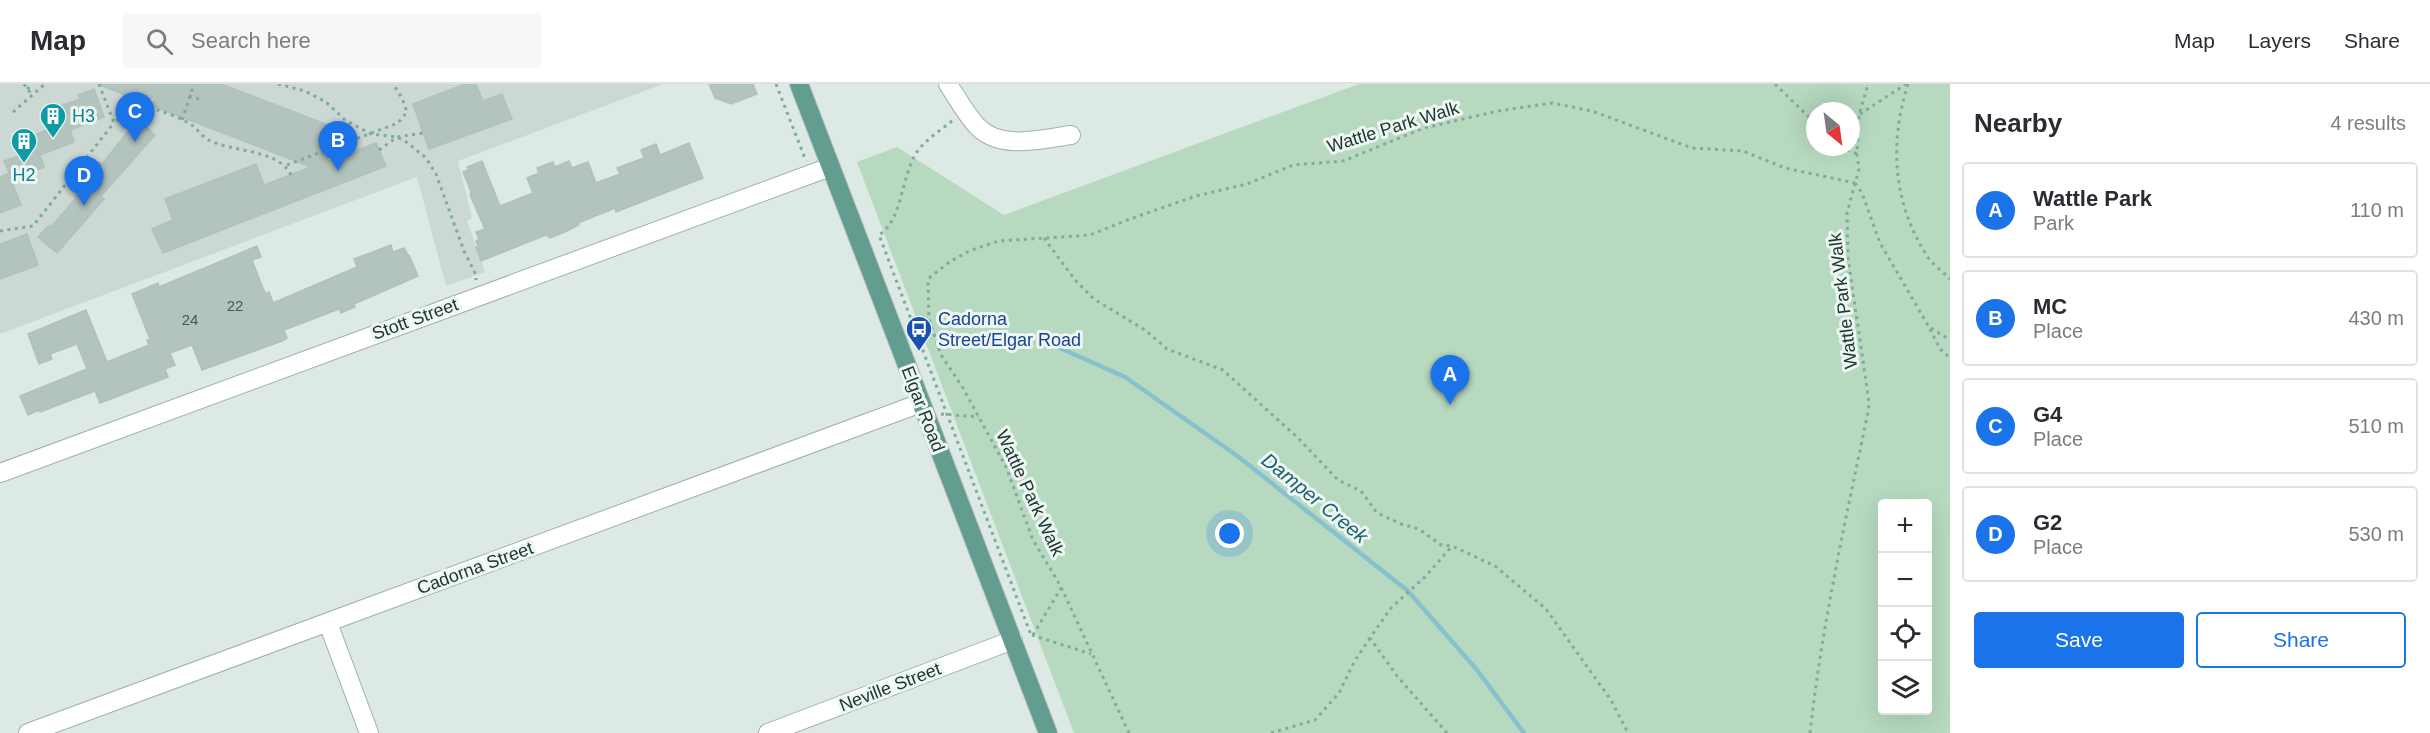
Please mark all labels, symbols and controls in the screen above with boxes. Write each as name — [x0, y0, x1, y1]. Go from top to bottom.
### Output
search box — [122, 14, 542, 68]
text: Map — [30, 25, 86, 56]
icon: search — [143, 25, 176, 58]
text: Search here — [191, 28, 311, 53]
text: Map — [2174, 29, 2215, 52]
text: Layers — [2248, 29, 2311, 52]
text: Share — [2344, 29, 2400, 52]
pin: C — [116, 92, 154, 142]
street label: Wattle Park Walk — [1325, 97, 1462, 157]
building icon: H3 — [38, 101, 68, 139]
north arrow — [1806, 102, 1860, 156]
place label: H3 — [72, 106, 95, 126]
text: Nearby — [1974, 108, 2062, 138]
text: 4 results — [2330, 112, 2406, 134]
pin: B — [318, 122, 358, 171]
building icon: H2 — [9, 126, 39, 164]
pin: D — [64, 156, 104, 206]
place label: H2 — [12, 165, 36, 185]
text: Wattle Park — [2033, 186, 2152, 211]
text: A — [1988, 199, 2003, 221]
text: 110 m — [2350, 199, 2404, 221]
text: Park — [2033, 212, 2074, 234]
street label: Wattle Park Walk — [1825, 231, 1861, 370]
street label: Stott Street — [369, 294, 461, 344]
text: MC — [2033, 294, 2067, 319]
house number: 22 — [227, 297, 243, 314]
text: B — [1988, 307, 2003, 329]
text: 430 m — [2348, 307, 2404, 329]
place label: Cadorna Street/Elgar Road — [938, 309, 1081, 350]
house number: 24 — [182, 311, 198, 328]
bus stop icon: Cadorna Street/Elgar Road — [904, 314, 934, 352]
text: Place — [2033, 320, 2083, 342]
pin: A — [1430, 356, 1470, 405]
street label: Elgar Road — [898, 363, 948, 455]
text: G4 — [2033, 402, 2062, 427]
text: C — [1988, 415, 2003, 437]
text: 510 m — [2348, 415, 2404, 437]
street label: Wattle Park Walk — [992, 427, 1068, 560]
text: Place — [2033, 428, 2083, 450]
water label: Damper Creek — [1258, 449, 1373, 548]
map controls — [1878, 499, 1932, 715]
button: + — [1878, 499, 1932, 553]
text: G2 — [2033, 510, 2062, 535]
your location — [1215, 519, 1244, 548]
text: D — [1988, 523, 2003, 545]
text: 530 m — [2348, 523, 2404, 545]
text: Place — [2033, 536, 2083, 558]
street label: Cadorna Street — [414, 538, 536, 598]
button: − — [1878, 553, 1932, 607]
button: locate — [1878, 607, 1932, 661]
button: Save — [1974, 612, 2184, 668]
button: Share — [2196, 612, 2406, 668]
street label: Neville Street — [836, 658, 944, 716]
button: layers — [1878, 661, 1932, 715]

